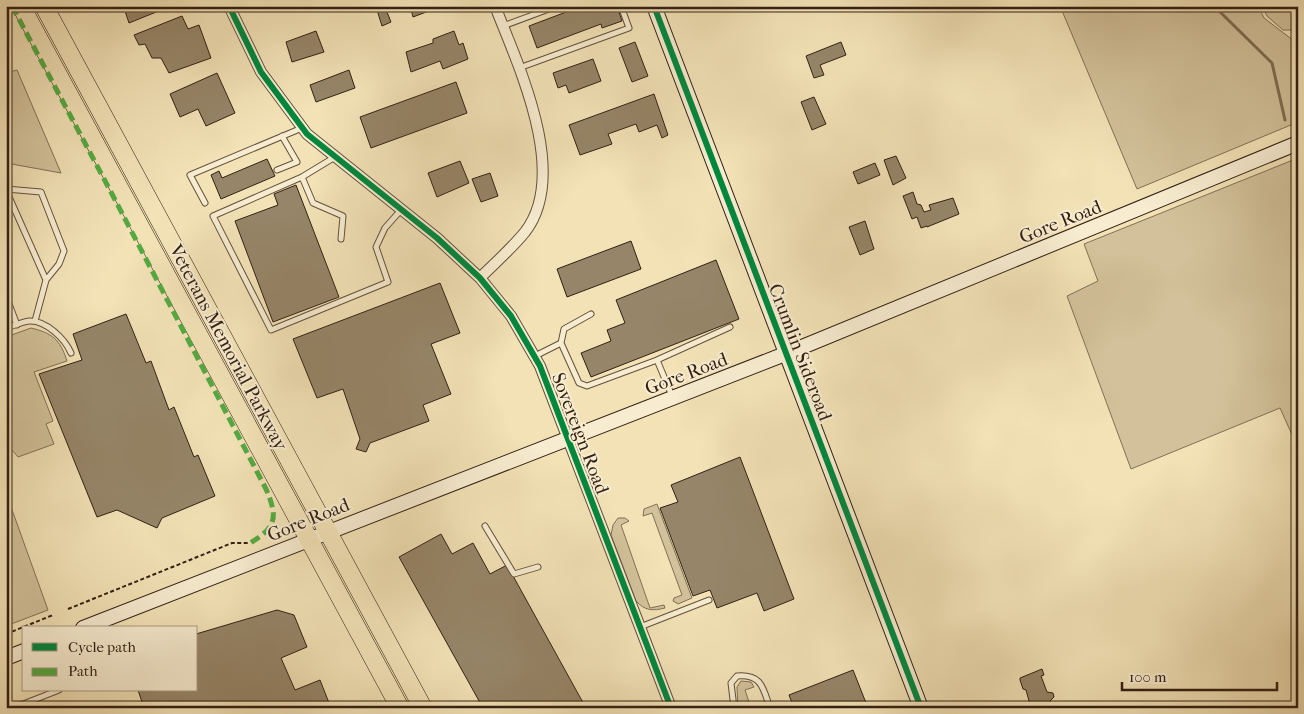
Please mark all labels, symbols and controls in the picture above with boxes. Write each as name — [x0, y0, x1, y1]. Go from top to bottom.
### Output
street label: Gore Road — [1016, 195, 1105, 248]
street label: Veterans Memorial Parkway — [164, 240, 292, 455]
street label: Crumlin Sideroad — [764, 281, 837, 425]
street label: Gore Road — [642, 348, 731, 400]
street label: Sovereign Road — [547, 370, 614, 498]
street label: Gore Road — [264, 493, 353, 546]
legend — [22, 626, 198, 692]
text: Cycle path — [68, 638, 136, 656]
scale bar — [1122, 659, 1276, 691]
text: Path — [68, 662, 98, 680]
text: 100 m — [1129, 668, 1167, 686]

